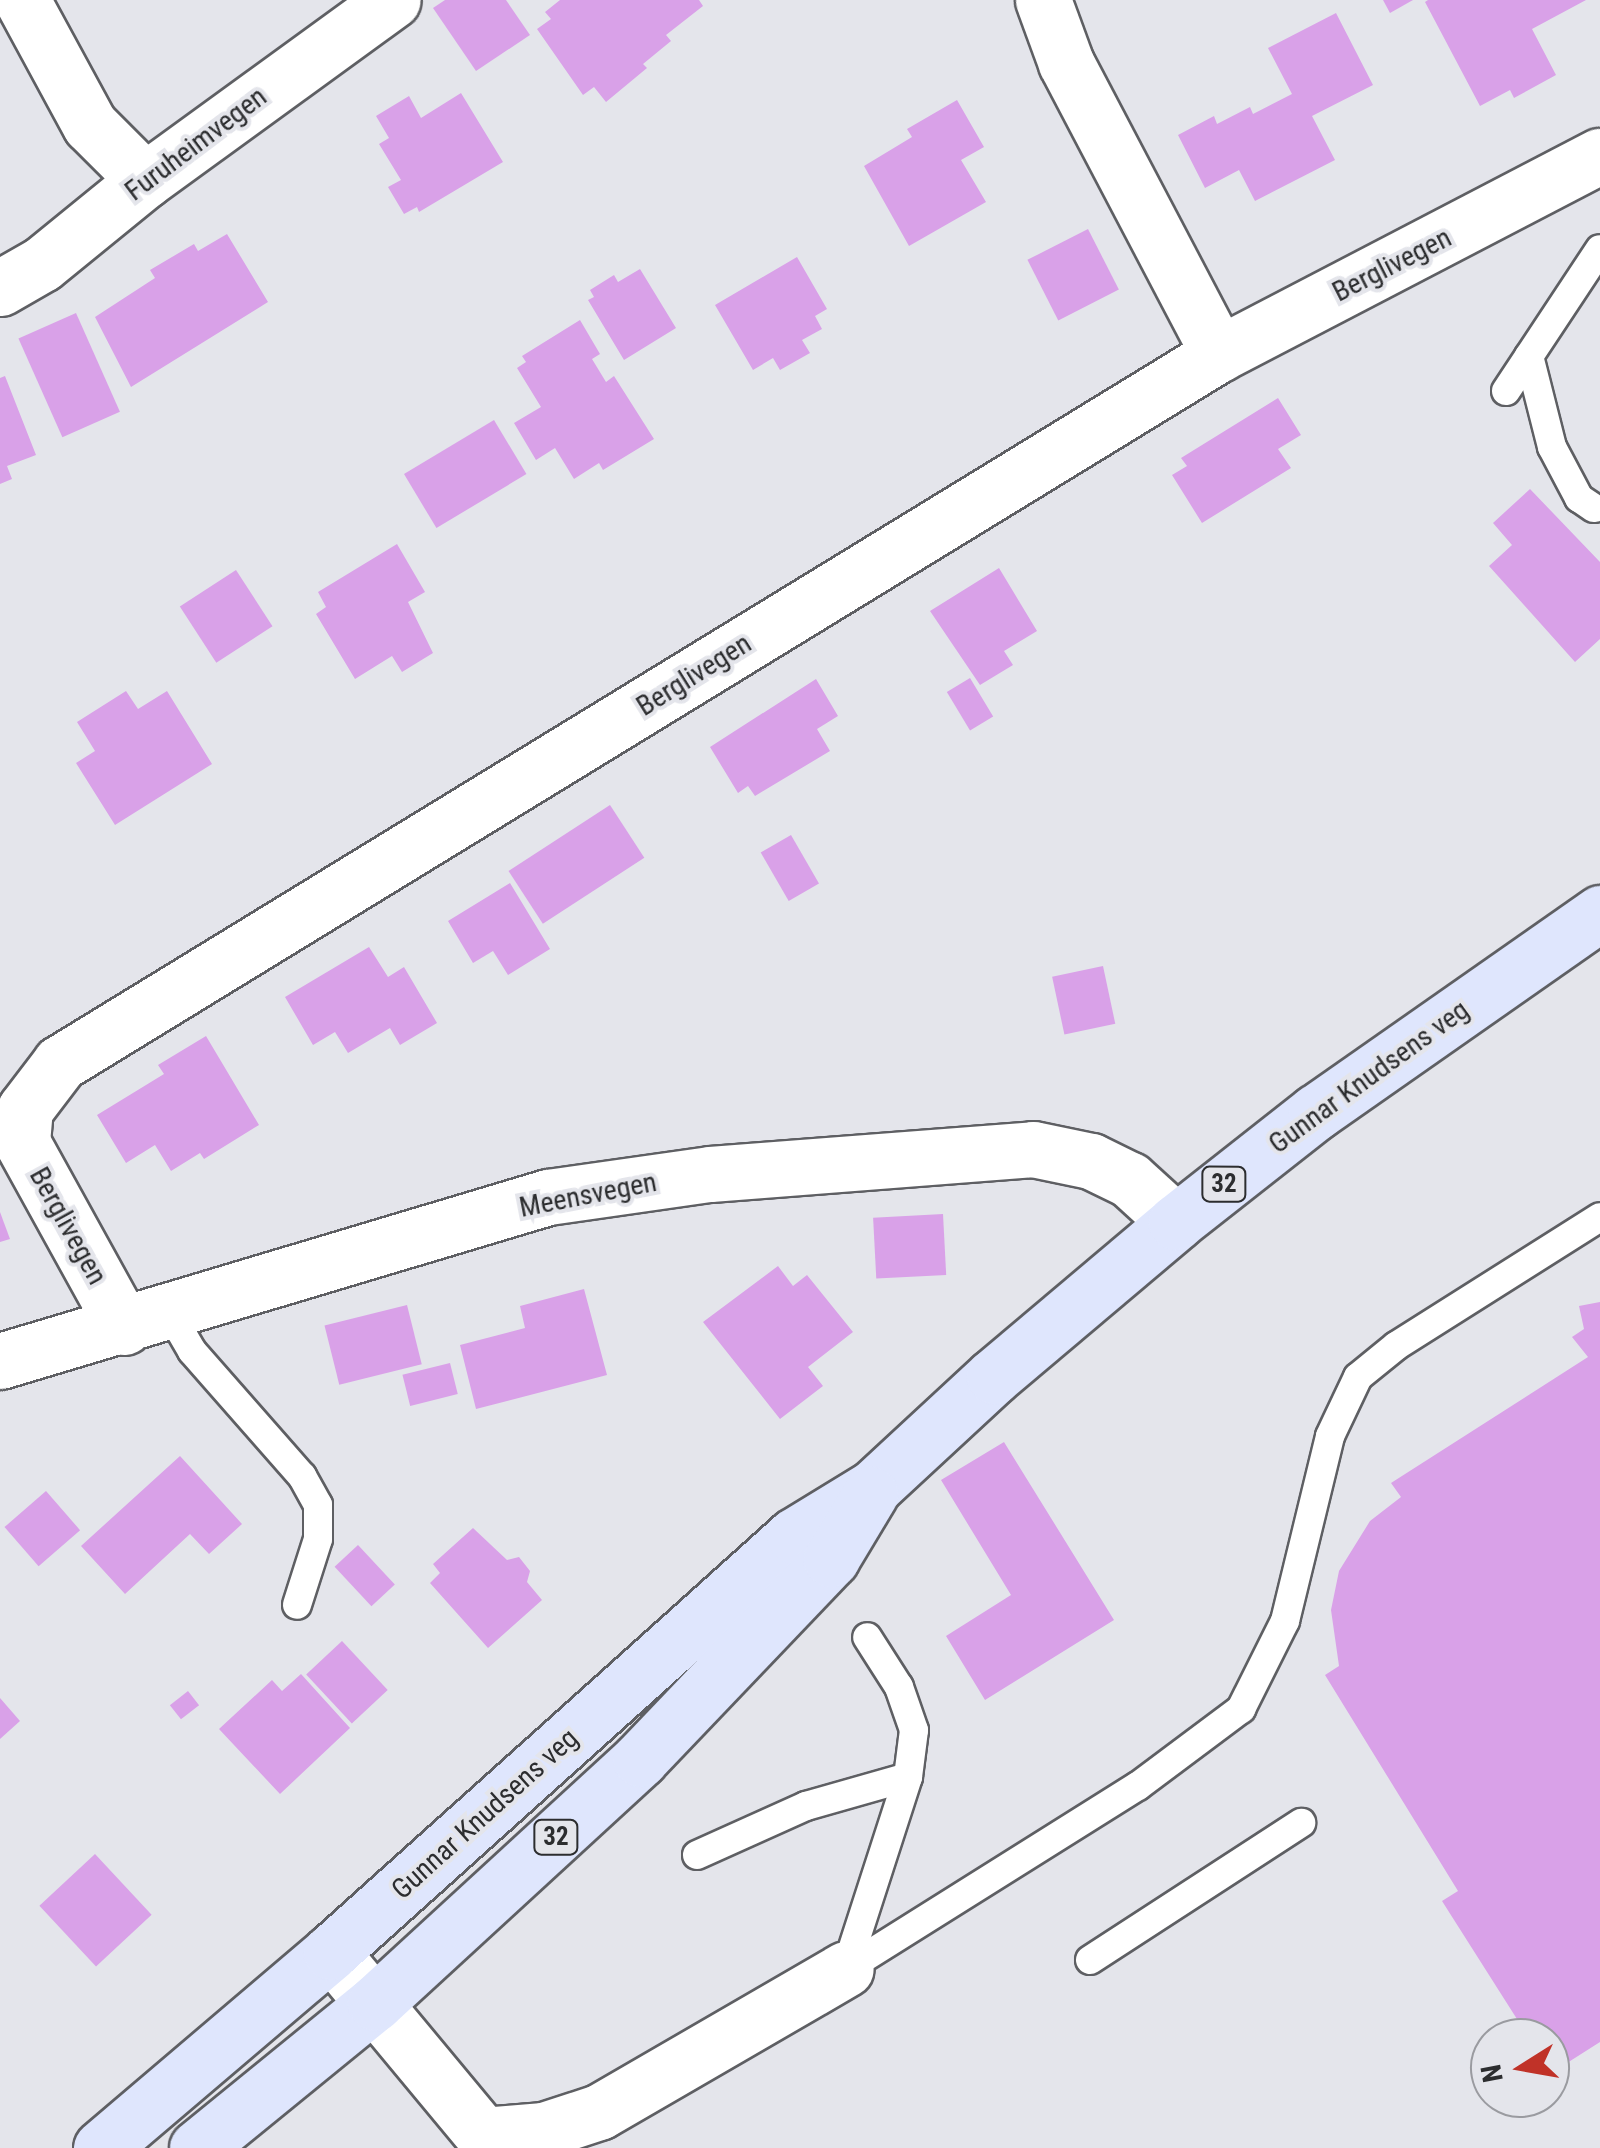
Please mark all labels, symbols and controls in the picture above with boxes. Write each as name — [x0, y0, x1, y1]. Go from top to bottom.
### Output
street label: Furuheimvegen — [119, 80, 273, 208]
street label: Berglivegen — [1327, 221, 1457, 309]
street label: Berglivegen — [630, 627, 758, 723]
street label: Gunnar Knudsens veg — [1262, 993, 1476, 1161]
street label: Berglivegen — [22, 1162, 114, 1290]
road number: 32 — [1199, 1164, 1249, 1204]
street label: Meensvegen — [516, 1165, 660, 1225]
street label: Gunnar Knudsens veg — [385, 1722, 585, 1906]
road number: 32 — [531, 1817, 581, 1857]
north arrow — [1470, 2018, 1570, 2118]
text: N — [1474, 2062, 1510, 2085]

